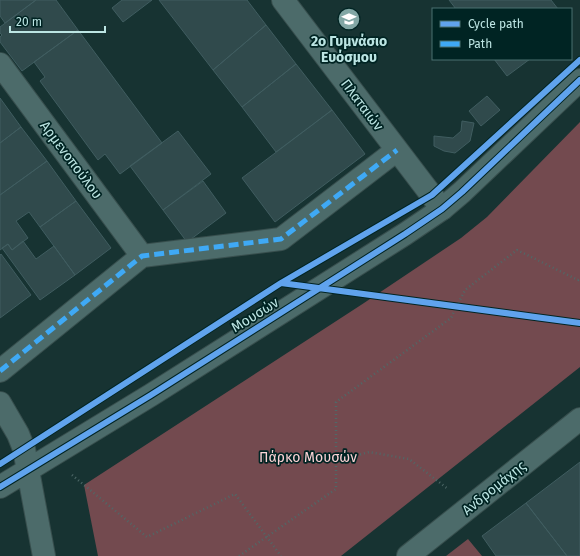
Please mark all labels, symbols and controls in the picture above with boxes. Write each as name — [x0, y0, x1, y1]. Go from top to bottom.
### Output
school or university icon: 2ο Γυμνάσιο Ευόσμου — [336, 6, 362, 32]
scale bar — [10, 8, 105, 34]
legend — [432, 8, 572, 60]
text: 20 m — [16, 15, 42, 29]
text: Cycle path — [468, 17, 524, 31]
place label: 2ο Γυμνάσιο Ευόσμου — [311, 33, 387, 66]
text: Path — [468, 37, 492, 51]
street label: Πλαταιών — [337, 76, 387, 134]
street label: Αρμενοπούλου — [36, 118, 106, 202]
street label: Μουσών — [228, 294, 282, 336]
park label: Πάρκο Μουσών — [259, 449, 357, 466]
street label: Ανδρομάχης — [459, 457, 530, 519]

